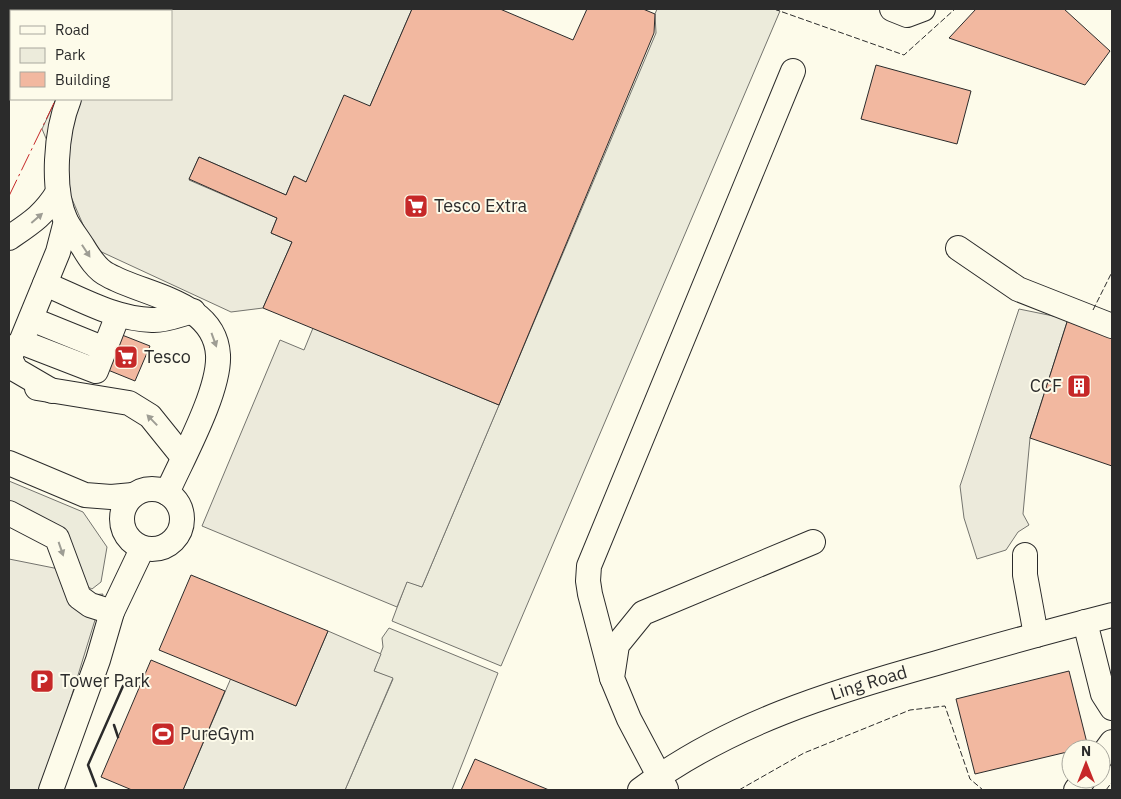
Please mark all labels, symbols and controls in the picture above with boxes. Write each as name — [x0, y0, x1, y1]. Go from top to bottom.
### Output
legend — [10, 10, 172, 100]
text: Road — [55, 20, 90, 39]
text: Park — [55, 45, 85, 64]
text: Building — [55, 70, 110, 89]
supermarket icon: Tesco Extra — [403, 193, 429, 219]
place label: Tesco Extra — [434, 194, 528, 217]
one-way arrow — [30, 213, 43, 224]
one-way arrow — [81, 244, 90, 258]
one-way arrow — [211, 333, 218, 348]
supermarket icon: Tesco — [113, 344, 139, 370]
place label: Tesco — [144, 345, 191, 368]
building icon: CCF — [1066, 373, 1092, 399]
place label: CCF — [1030, 374, 1062, 397]
one-way arrow — [146, 414, 158, 426]
one-way arrow — [57, 542, 65, 557]
street label: Ling Road — [827, 660, 910, 705]
parking icon: Tower Park — [29, 668, 55, 694]
place label: Tower Park — [60, 669, 151, 692]
sports icon: PureGym — [150, 721, 176, 747]
place label: PureGym — [180, 722, 255, 745]
north arrow — [1061, 739, 1111, 789]
text: N — [1081, 742, 1091, 760]

